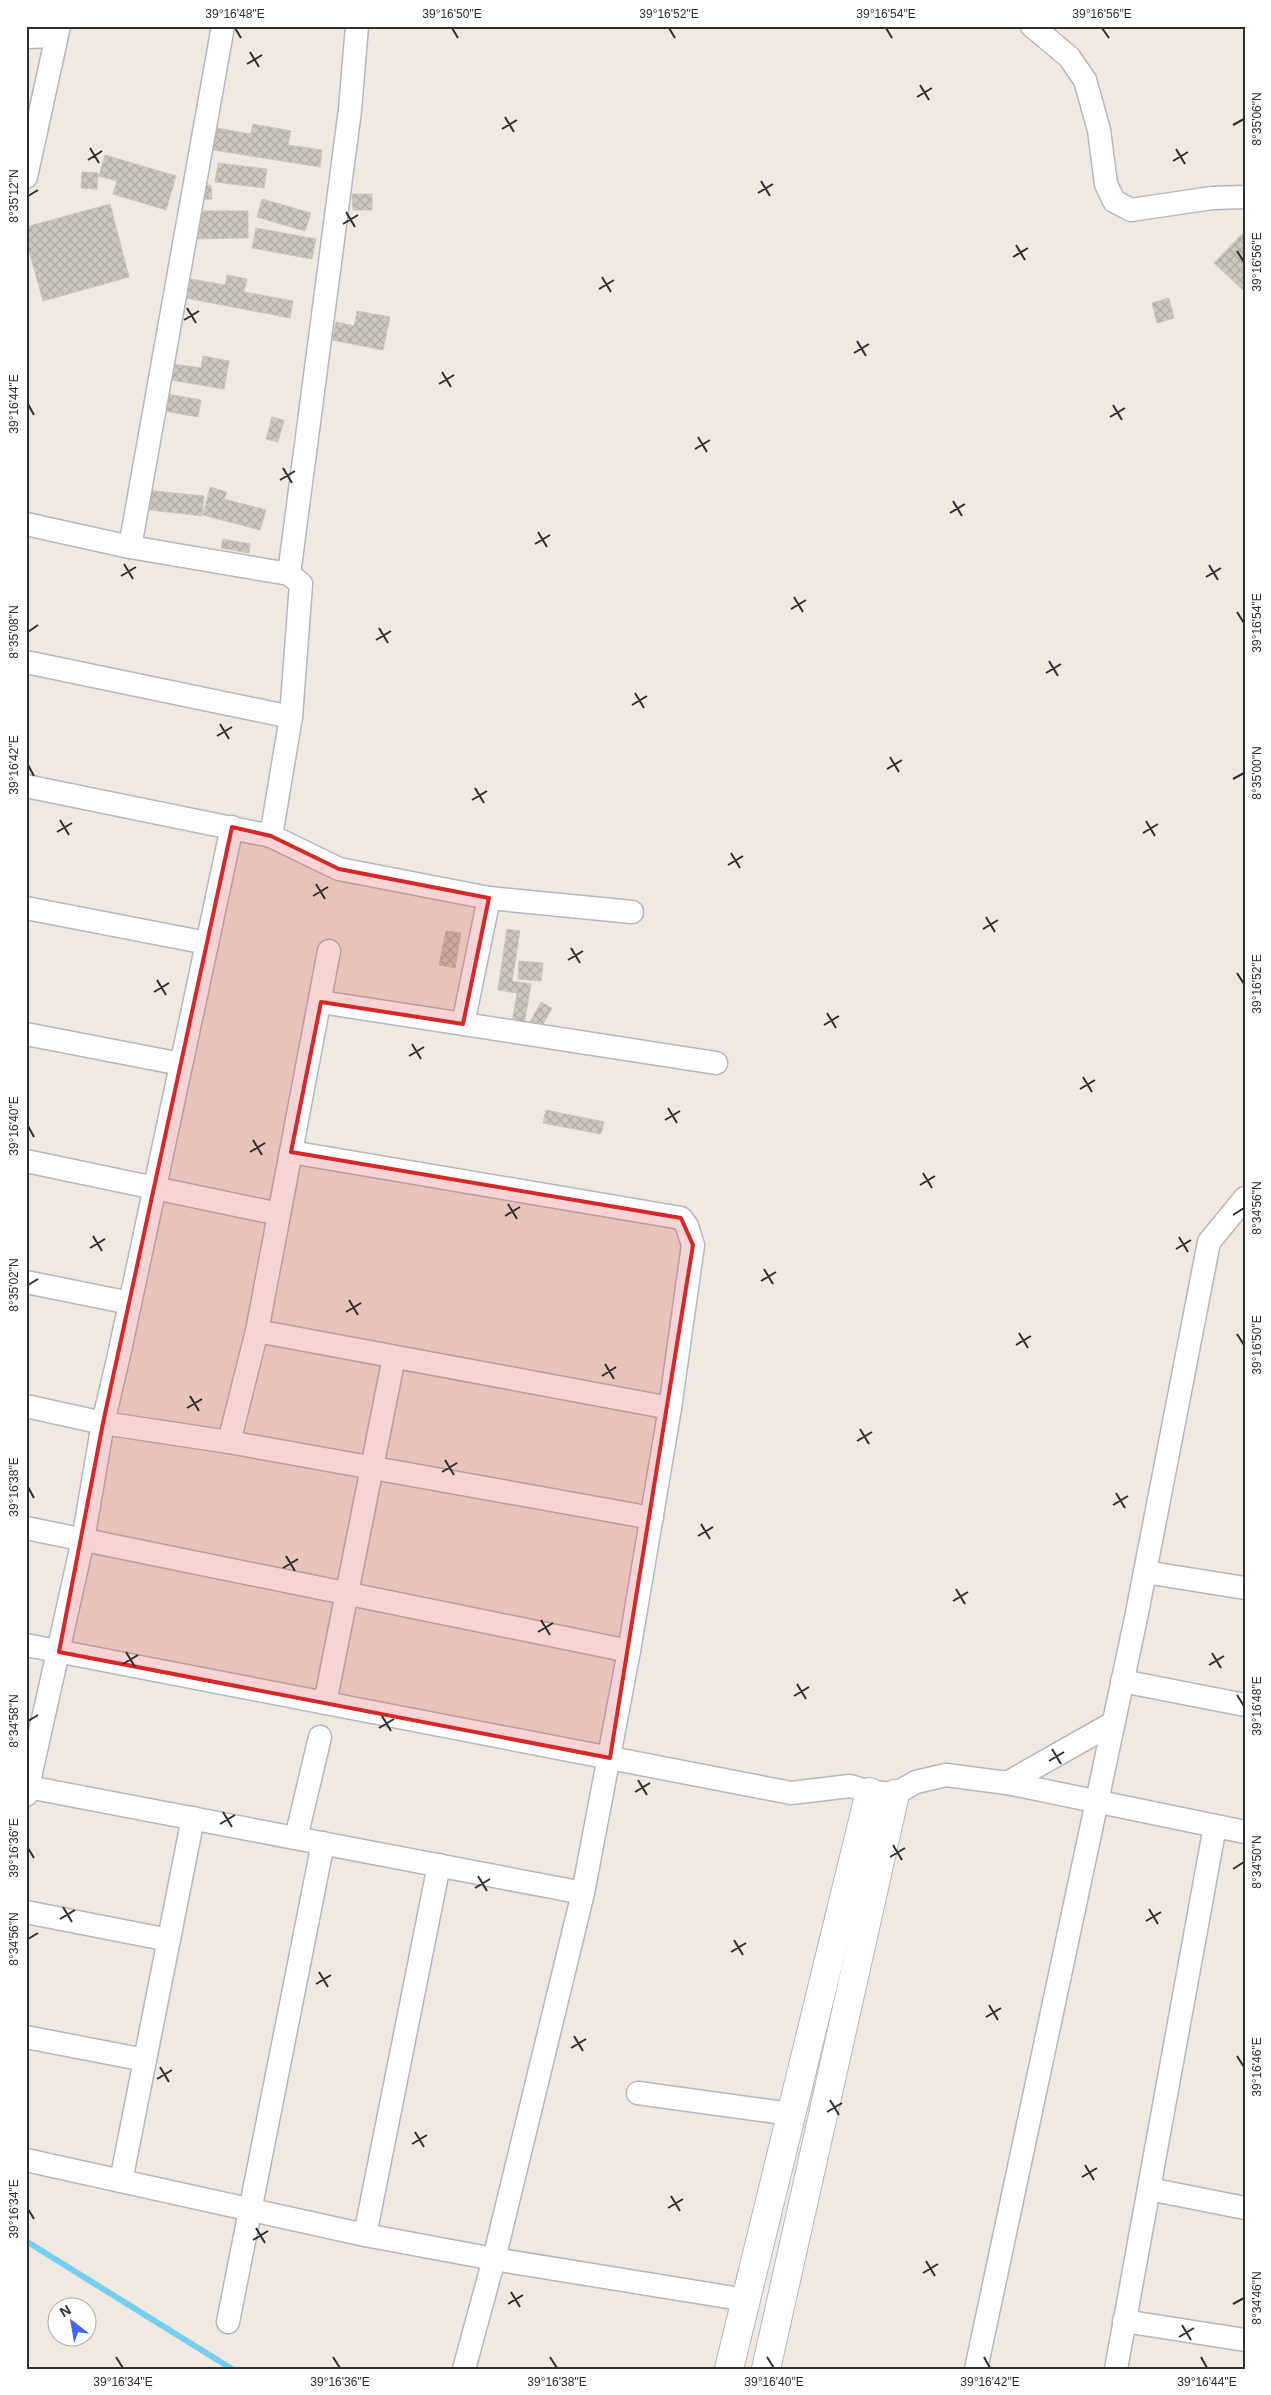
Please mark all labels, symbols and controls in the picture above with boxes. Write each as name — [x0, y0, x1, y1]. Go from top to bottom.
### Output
text: 39°16'48"E — [205, 7, 265, 21]
text: 39°16'50"E — [422, 7, 482, 21]
text: 39°16'52"E — [639, 7, 699, 21]
text: 39°16'54"E — [856, 7, 916, 21]
text: 39°16'56"E — [1072, 7, 1132, 21]
text: 8°35'06"N — [1250, 92, 1264, 146]
text: 8°35'12"N — [7, 169, 21, 223]
text: 39°16'56"E — [1250, 232, 1264, 292]
text: 39°16'44"E — [7, 374, 21, 434]
text: 39°16'54"E — [1250, 593, 1264, 653]
text: 8°35'08"N — [7, 605, 21, 659]
text: 39°16'42"E — [7, 735, 21, 795]
text: 8°35'00"N — [1250, 746, 1264, 800]
text: 39°16'52"E — [1250, 954, 1264, 1014]
text: 39°16'40"E — [7, 1096, 21, 1156]
text: 8°34'56"N — [1250, 1181, 1264, 1235]
text: 8°35'02"N — [7, 1258, 21, 1312]
text: 39°16'50"E — [1250, 1315, 1264, 1375]
text: 39°16'38"E — [7, 1457, 21, 1517]
text: 39°16'48"E — [1250, 1676, 1264, 1736]
text: 8°34'58"N — [7, 1694, 21, 1748]
text: 39°16'36"E — [7, 1818, 21, 1878]
text: 8°34'50"N — [1250, 1835, 1264, 1889]
text: 8°34'56"N — [7, 1912, 21, 1966]
text: 39°16'46"E — [1250, 2037, 1264, 2097]
text: 39°16'34"E — [7, 2179, 21, 2239]
text: 8°34'46"N — [1250, 2271, 1264, 2325]
north arrow — [48, 2298, 98, 2348]
text: N — [57, 2301, 74, 2320]
text: 39°16'34"E — [93, 2375, 153, 2389]
text: 39°16'36"E — [310, 2375, 370, 2389]
text: 39°16'38"E — [527, 2375, 587, 2389]
text: 39°16'40"E — [744, 2375, 804, 2389]
text: 39°16'42"E — [960, 2375, 1020, 2389]
text: 39°16'44"E — [1177, 2375, 1237, 2389]

